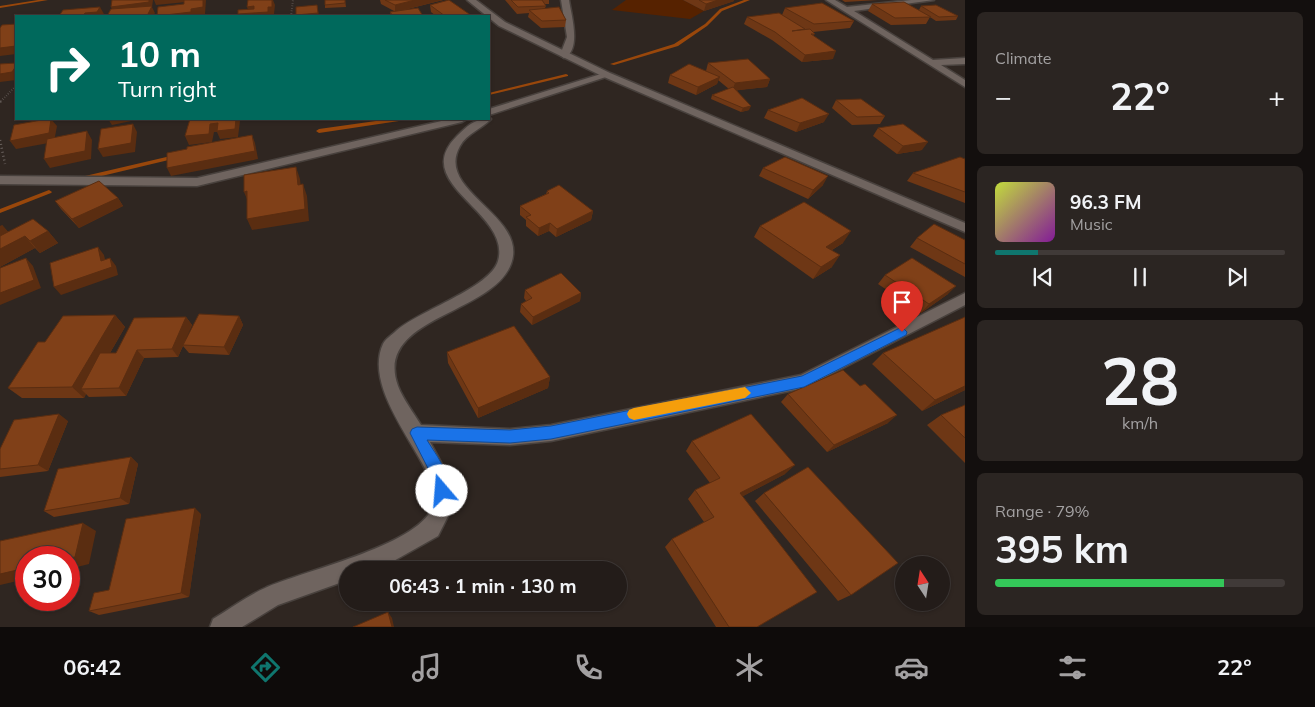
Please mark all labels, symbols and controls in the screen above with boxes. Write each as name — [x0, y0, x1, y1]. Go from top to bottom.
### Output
text: 10 m — [118, 32, 201, 76]
icon: right — [35, 35, 100, 100]
text: Climate — [995, 48, 1051, 68]
text: 22° — [1110, 72, 1170, 120]
text: Turn right — [118, 75, 216, 103]
text: − — [995, 79, 1012, 114]
text: + — [1268, 79, 1285, 114]
text: 96.3 FM — [1070, 190, 1142, 214]
text: Music — [1070, 214, 1113, 234]
icon: previous — [1029, 263, 1057, 291]
icon: pause — [1126, 263, 1154, 291]
icon: next — [1223, 263, 1251, 291]
pin — [881, 281, 923, 332]
icon: arrive — [888, 288, 916, 316]
text: 28 — [1101, 340, 1179, 421]
text: km/h — [1122, 413, 1158, 433]
position arrow — [415, 464, 467, 516]
text: Range · 79% — [995, 501, 1090, 521]
text: 395 km — [995, 525, 1129, 573]
speed limit sign: 30 — [15, 546, 80, 611]
north arrow — [895, 556, 950, 611]
map controls — [895, 556, 950, 611]
text: 06:43 · 1 min · 130 m — [389, 574, 577, 598]
icon: directions — [248, 650, 283, 685]
icon: music — [409, 650, 444, 685]
icon: phone — [571, 650, 606, 685]
icon: climate — [732, 650, 767, 685]
icon: car — [894, 650, 929, 685]
icon: filters — [1055, 650, 1090, 685]
text: 06:42 — [63, 653, 122, 681]
text: 22° — [1217, 653, 1252, 681]

